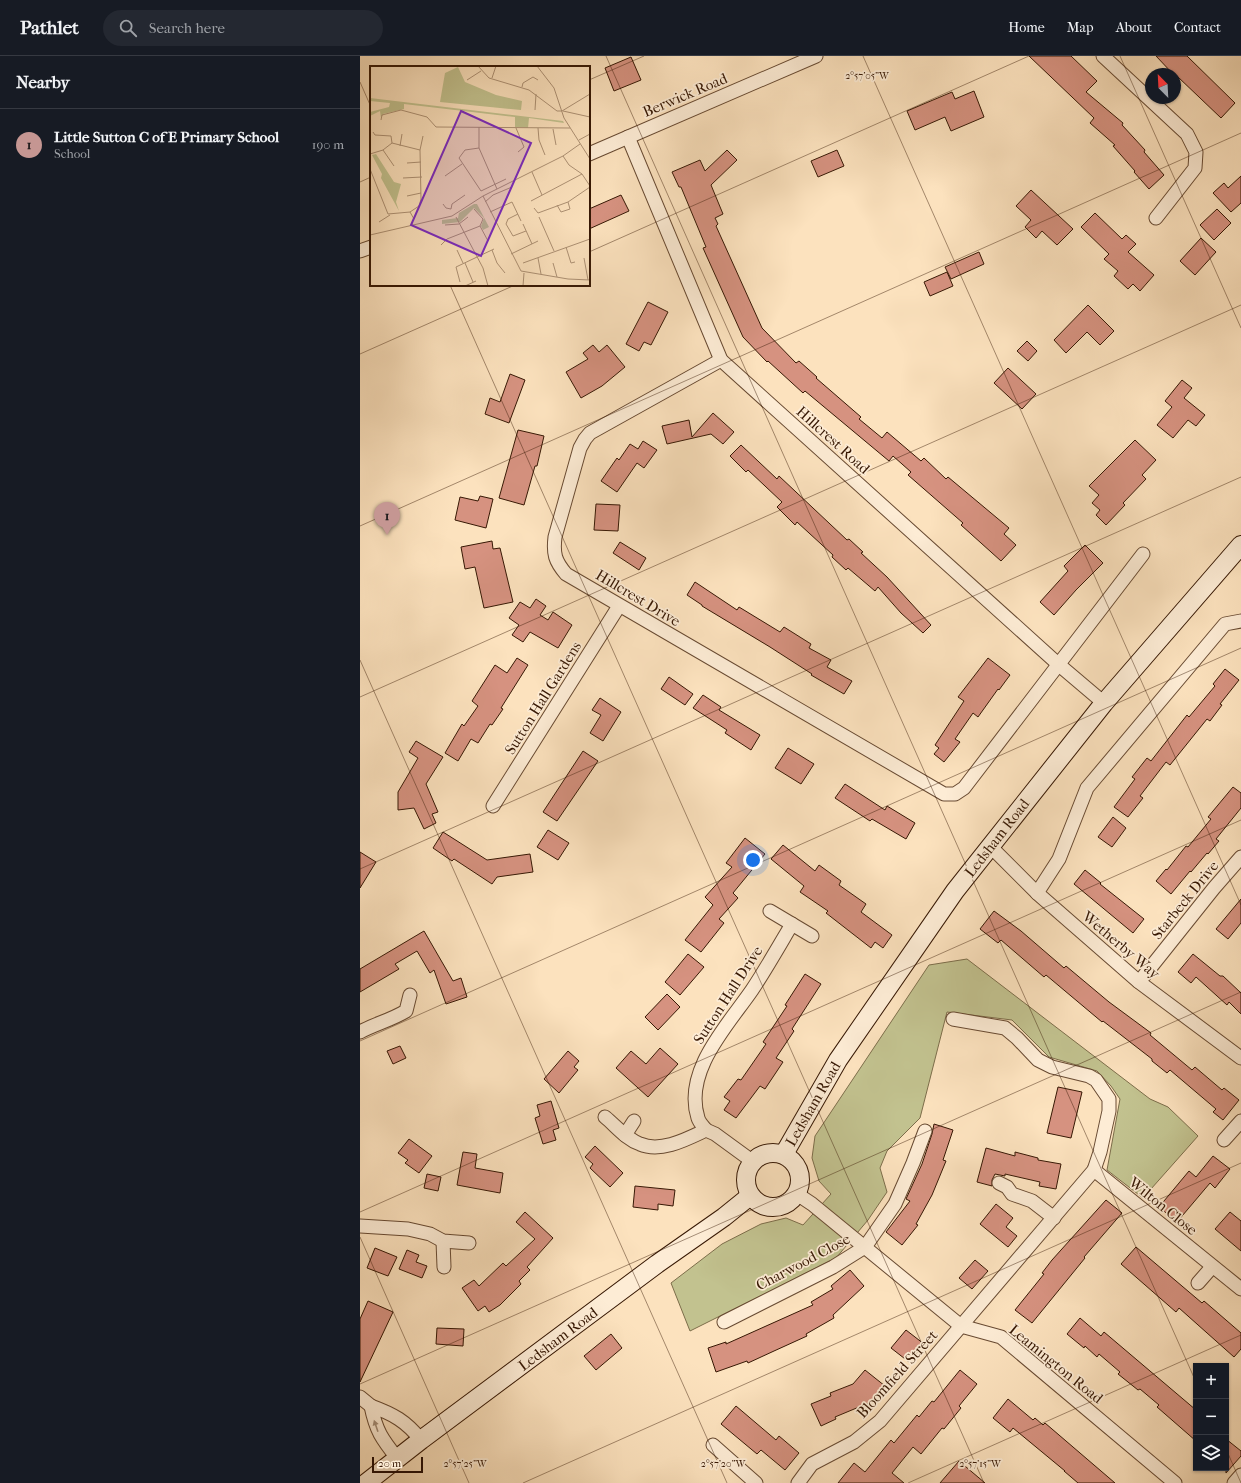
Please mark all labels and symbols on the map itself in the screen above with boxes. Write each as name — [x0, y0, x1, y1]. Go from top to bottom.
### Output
inset map — [370, 66, 590, 286]
north arrow — [1145, 68, 1181, 104]
street label: Berwick Road — [640, 69, 731, 121]
text: 2°57'05"W — [845, 70, 890, 82]
street label: Hillcrest Road — [793, 402, 874, 478]
pin: 1 — [374, 502, 400, 535]
street label: Hillcrest Drive — [592, 566, 684, 631]
street label: Sutton Hall Gardens — [501, 638, 585, 758]
street label: Ledsham Road — [961, 795, 1034, 881]
your location — [743, 850, 763, 870]
street label: Starbeck Drive — [1148, 857, 1223, 943]
street label: Wetherby Way — [1078, 907, 1164, 983]
street label: Sutton Hall Drive — [690, 942, 767, 1047]
street label: Ledsham Road — [782, 1058, 845, 1149]
street label: Wilton Close — [1124, 1172, 1201, 1239]
street label: Charwood Close — [753, 1229, 854, 1294]
street label: Ledsham Road — [515, 1303, 602, 1375]
street label: Leamington Road — [1005, 1321, 1107, 1408]
street label: Bloomfield Street — [853, 1326, 942, 1422]
one-way arrow — [373, 1419, 379, 1431]
scale bar — [372, 1455, 423, 1474]
text: 2°57'25"W — [443, 1458, 488, 1470]
text: 2°57'20"W — [701, 1458, 746, 1470]
text: 2°57'15"W — [959, 1458, 1002, 1470]

